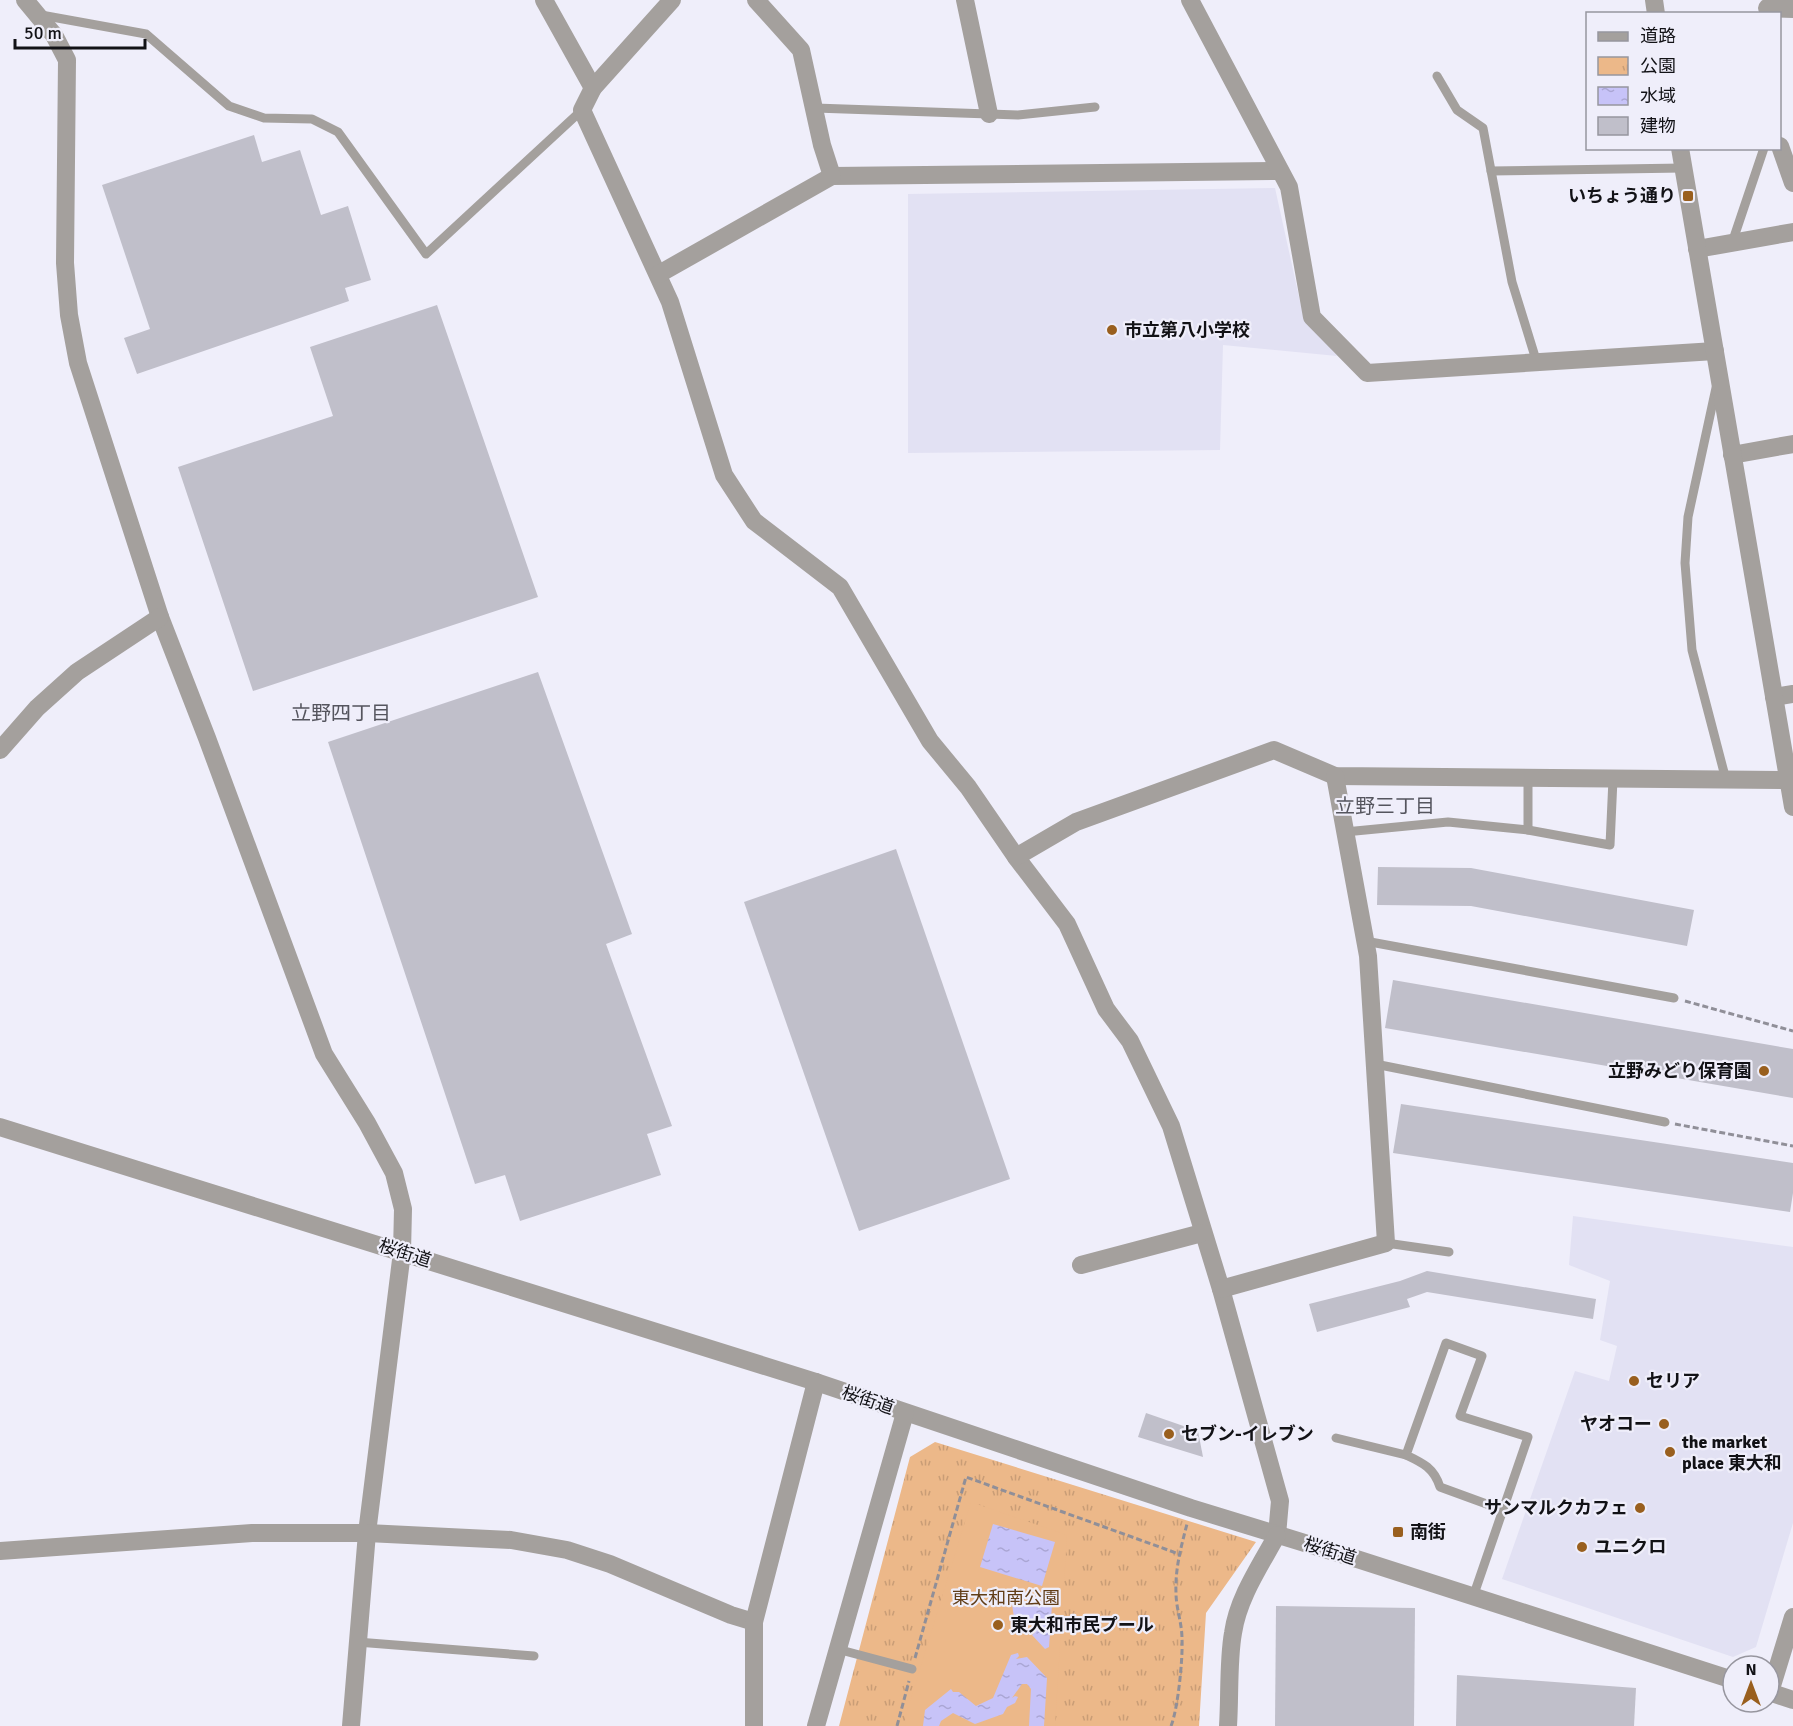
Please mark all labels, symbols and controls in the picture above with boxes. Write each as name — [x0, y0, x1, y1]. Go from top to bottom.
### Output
scale bar — [15, 12, 146, 50]
legend — [1586, 12, 1781, 150]
text: 50 m — [24, 22, 62, 44]
text: 道路 — [1640, 25, 1676, 47]
text: 公園 — [1640, 55, 1676, 77]
text: 水域 — [1640, 85, 1676, 107]
text: 建物 — [1640, 115, 1676, 137]
place label: いちょう通り — [1568, 185, 1676, 207]
marker: いちょう通り — [1681, 189, 1695, 203]
place label: 市立第八小学校 — [1124, 319, 1250, 341]
marker: 市立第八小学校 — [1105, 323, 1119, 337]
district label: 立野四丁目 — [291, 701, 391, 726]
district label: 立野三丁目 — [1335, 794, 1435, 819]
place label: 立野みどり保育園 — [1608, 1060, 1752, 1082]
marker: 立野みどり保育園 — [1757, 1064, 1771, 1078]
street label: 桜街道 — [376, 1234, 434, 1272]
place label: セリア — [1646, 1370, 1700, 1392]
marker: セリア — [1627, 1374, 1641, 1388]
street label: 桜街道 — [839, 1381, 897, 1419]
place label: ヤオコー — [1580, 1413, 1652, 1435]
marker: ヤオコー — [1657, 1417, 1671, 1431]
place label: セブン-イレブン — [1181, 1423, 1314, 1445]
marker: セブン-イレブン — [1162, 1427, 1176, 1441]
place label: the market place 東大和 — [1681, 1431, 1782, 1474]
marker: the market place 東大和 — [1663, 1445, 1677, 1459]
place label: サンマルクカフェ — [1484, 1497, 1628, 1519]
marker: サンマルクカフェ — [1633, 1501, 1647, 1515]
place label: 南街 — [1410, 1521, 1446, 1543]
marker: 南街 — [1391, 1525, 1405, 1539]
street label: 桜街道 — [1301, 1533, 1359, 1569]
place label: ユニクロ — [1594, 1536, 1666, 1558]
marker: ユニクロ — [1575, 1540, 1589, 1554]
park label: 東大和南公園 — [952, 1587, 1060, 1609]
place label: 東大和市民プール — [1010, 1614, 1154, 1636]
marker: 東大和市民プール — [991, 1618, 1005, 1632]
north arrow — [1721, 1654, 1781, 1714]
text: N — [1745, 1660, 1757, 1680]

